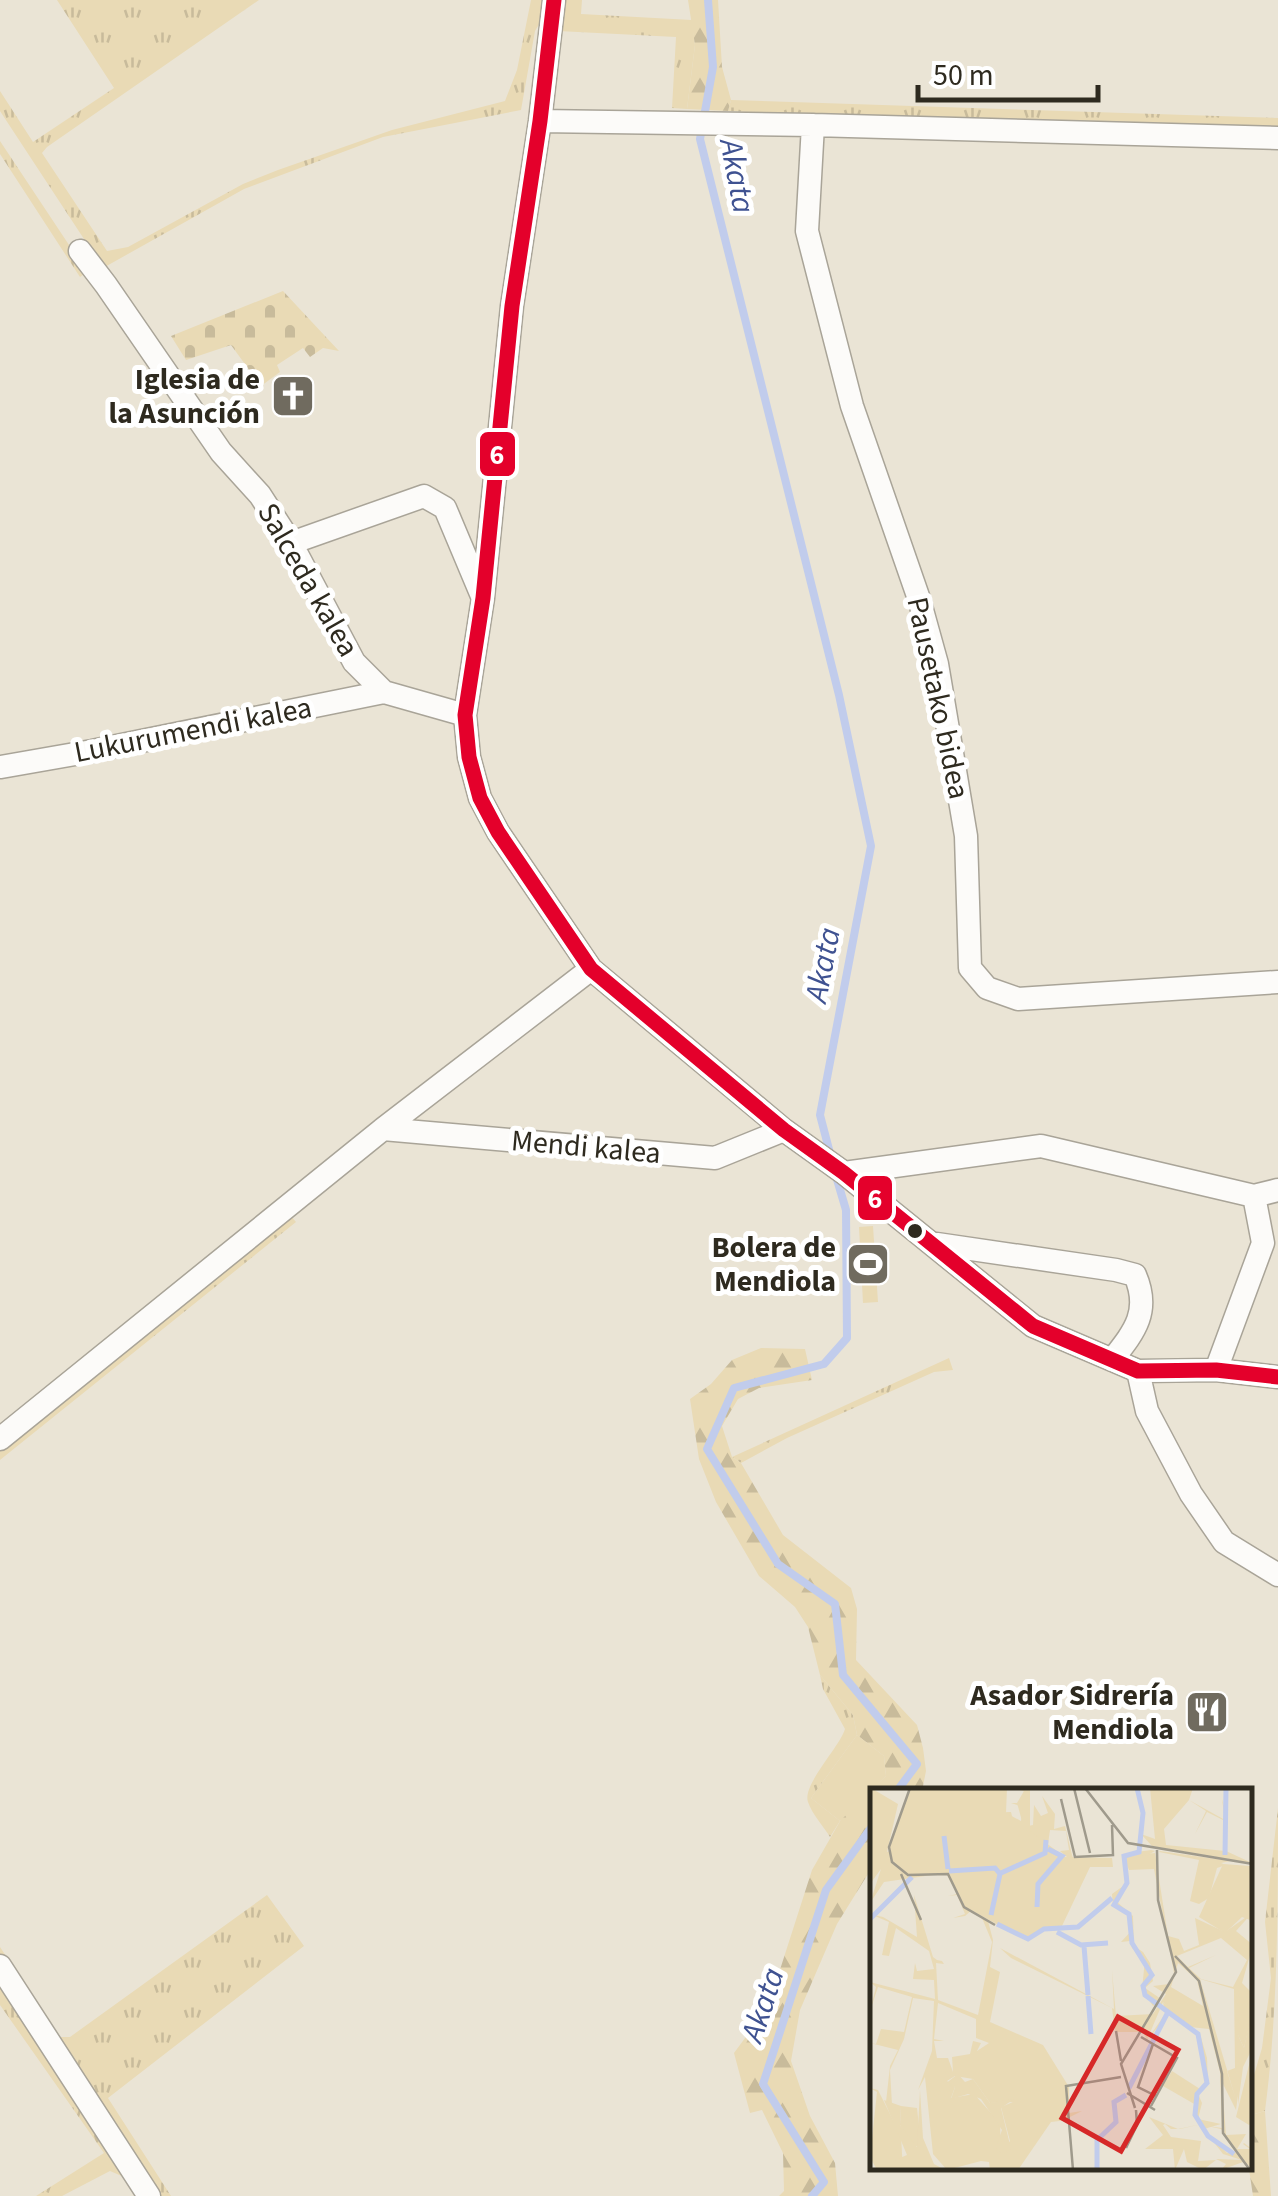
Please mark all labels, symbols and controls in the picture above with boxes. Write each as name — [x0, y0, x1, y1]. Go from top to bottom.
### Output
scale bar — [918, 40, 1098, 102]
text: 50 m — [933, 54, 994, 97]
water label: Akata — [707, 133, 767, 217]
place label: Iglesia de la Asunción — [108, 358, 260, 435]
church icon: Iglesia de la Asunción — [270, 373, 316, 419]
line badge: 6 — [478, 430, 517, 478]
text: 6 — [490, 435, 504, 475]
street label: Salceda kalea — [247, 495, 369, 665]
street label: Pausetako bidea — [896, 593, 980, 803]
street label: Lukurumendi kalea — [71, 686, 315, 774]
water label: Akata — [793, 924, 853, 1008]
street label: Mendi kalea — [509, 1119, 663, 1175]
line badge: 6 — [856, 1174, 894, 1222]
text: 6 — [868, 1179, 882, 1219]
unlabelled marker — [905, 1221, 925, 1241]
place label: Bolera de Mendiola — [711, 1226, 836, 1303]
sports icon: Bolera de Mendiola — [845, 1241, 891, 1287]
place label: Asador Sidrería Mendiola — [969, 1674, 1174, 1751]
restaurant icon: Asador Sidrería Mendiola — [1184, 1689, 1230, 1735]
inset map — [870, 1788, 1253, 2171]
water label: Akata — [729, 1962, 797, 2050]

